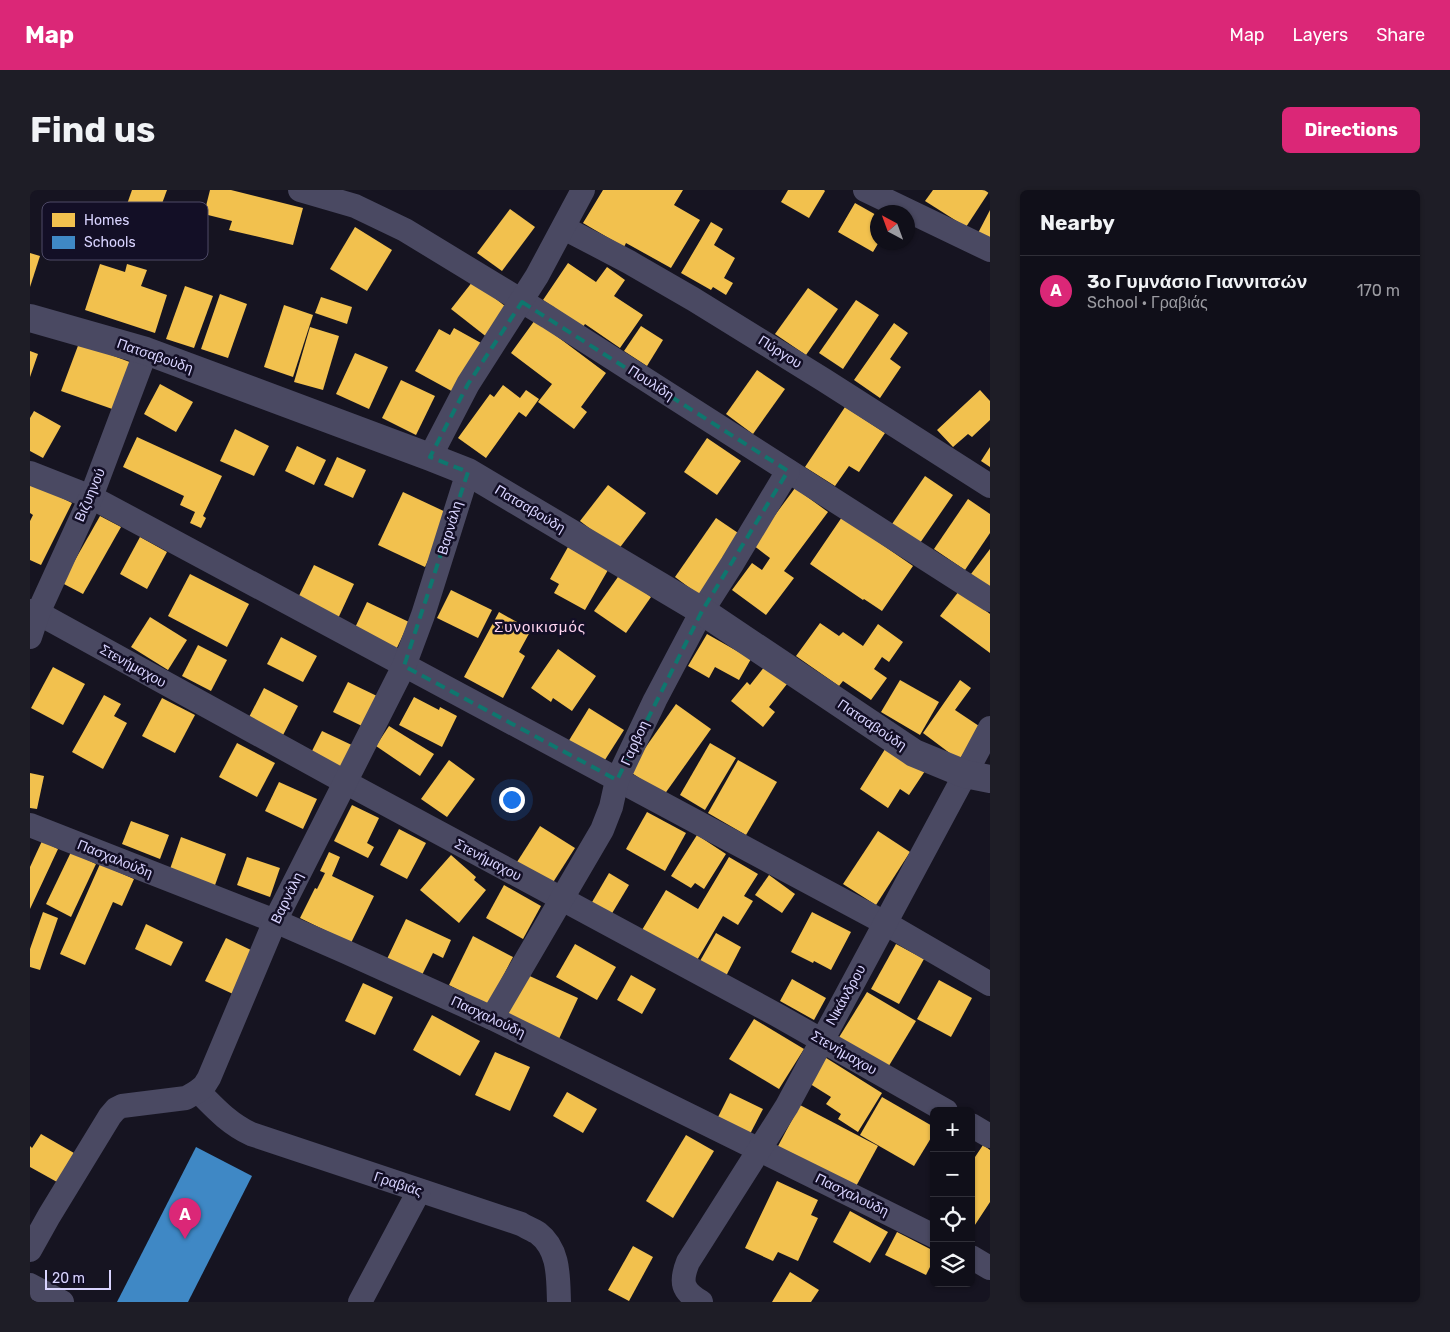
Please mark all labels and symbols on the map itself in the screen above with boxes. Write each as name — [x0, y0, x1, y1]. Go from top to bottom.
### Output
legend — [42, 202, 208, 260]
north arrow — [870, 205, 915, 250]
text: Homes — [84, 212, 129, 229]
text: Schools — [84, 234, 136, 251]
street label: Πύργου — [755, 332, 805, 372]
street label: Πατσαβούδη — [115, 335, 195, 377]
street label: Πουλίδη — [625, 362, 677, 404]
street label: Βιζυηνού — [71, 466, 109, 524]
street label: Πατσαβούδη — [492, 481, 568, 537]
street label: Βαρνάλη — [434, 499, 466, 557]
district label: Συνοικισμός — [494, 618, 586, 636]
street label: Στενήμαχου — [97, 641, 169, 691]
street label: Πατσαβούδη — [834, 696, 910, 754]
street label: Γαρβοη — [617, 718, 653, 768]
your location — [499, 787, 525, 813]
street label: Στενήμαχου — [452, 835, 524, 885]
street label: Πασχαλούδη — [75, 836, 155, 882]
street label: Βαρνάλη — [267, 869, 307, 927]
street label: Νικάνδρου — [822, 962, 870, 1028]
street label: Πασχαλούδη — [448, 992, 528, 1042]
street label: Στενήμαχου — [808, 1027, 880, 1079]
street label: Γραβιάς — [372, 1168, 425, 1200]
street label: Πασχαλούδη — [812, 1170, 892, 1220]
pin: A — [169, 1198, 201, 1239]
scale bar — [45, 1267, 111, 1290]

